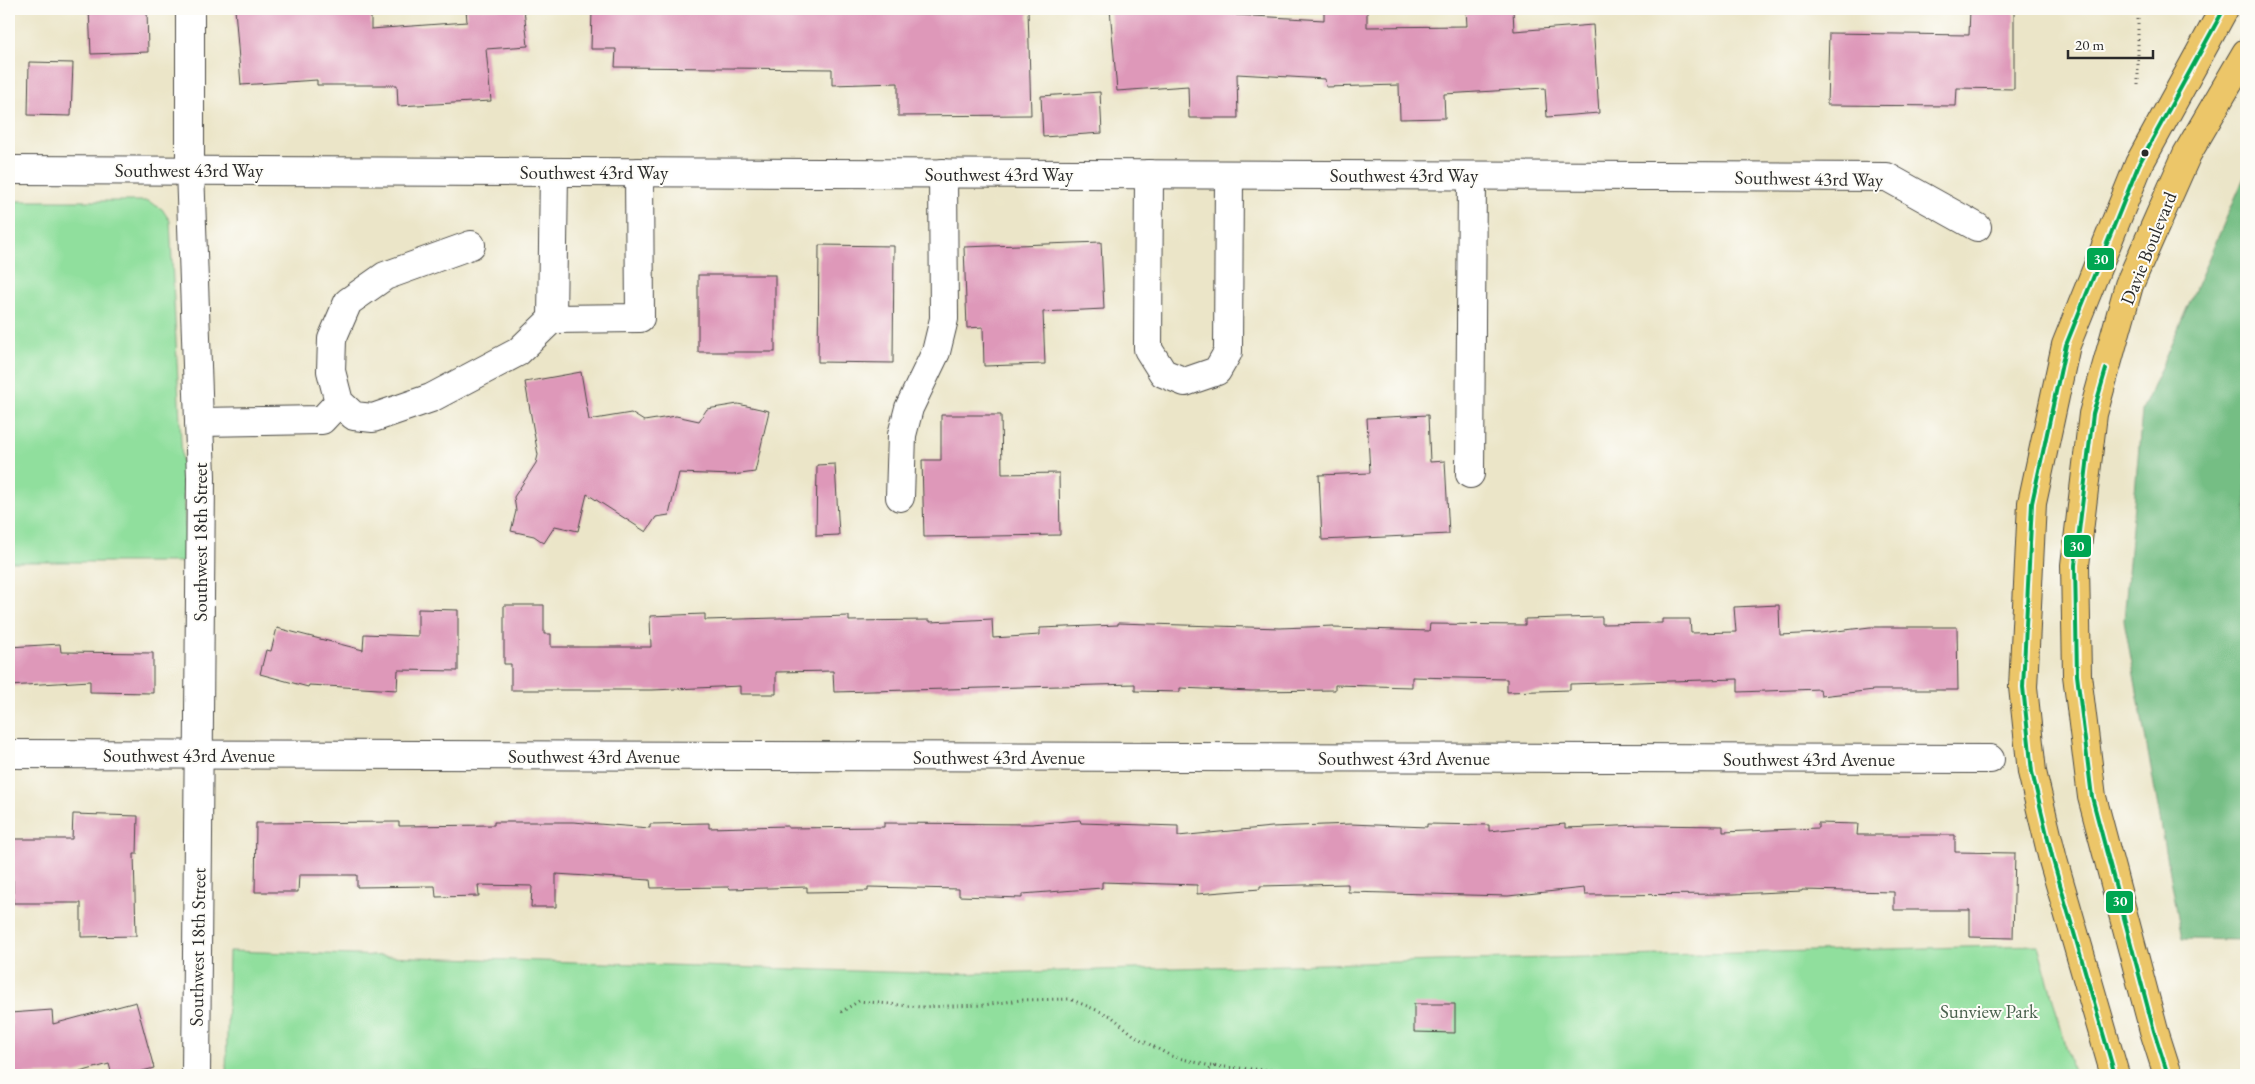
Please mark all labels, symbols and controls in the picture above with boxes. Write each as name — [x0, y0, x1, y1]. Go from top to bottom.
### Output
scale bar — [2068, 28, 2152, 60]
text: 20 m — [2075, 35, 2104, 54]
unlabelled marker — [2140, 148, 2150, 158]
street label: Southwest 43rd Way — [115, 158, 264, 183]
street label: Southwest 43rd Way — [520, 160, 669, 185]
street label: Southwest 43rd Way — [925, 162, 1074, 187]
street label: Southwest 43rd Way — [1330, 163, 1479, 188]
street label: Southwest 43rd Way — [1734, 165, 1884, 192]
street label: Davie Boulevard — [2114, 188, 2183, 308]
line badge: 30 — [2086, 247, 2115, 271]
text: 30 — [2094, 250, 2109, 268]
street label: Southwest 18th Street — [188, 463, 213, 621]
line badge: 30 — [2063, 534, 2092, 558]
text: 30 — [2070, 537, 2085, 555]
street label: Southwest 43rd Avenue — [103, 743, 275, 768]
street label: Southwest 43rd Avenue — [508, 744, 680, 769]
street label: Southwest 43rd Avenue — [913, 745, 1085, 770]
street label: Southwest 43rd Avenue — [1318, 746, 1490, 771]
street label: Southwest 43rd Avenue — [1723, 747, 1895, 772]
street label: Southwest 18th Street — [184, 867, 211, 1027]
line badge: 30 — [2105, 890, 2134, 914]
text: 30 — [2113, 892, 2128, 910]
park label: Sunview Park — [1940, 999, 2039, 1024]

